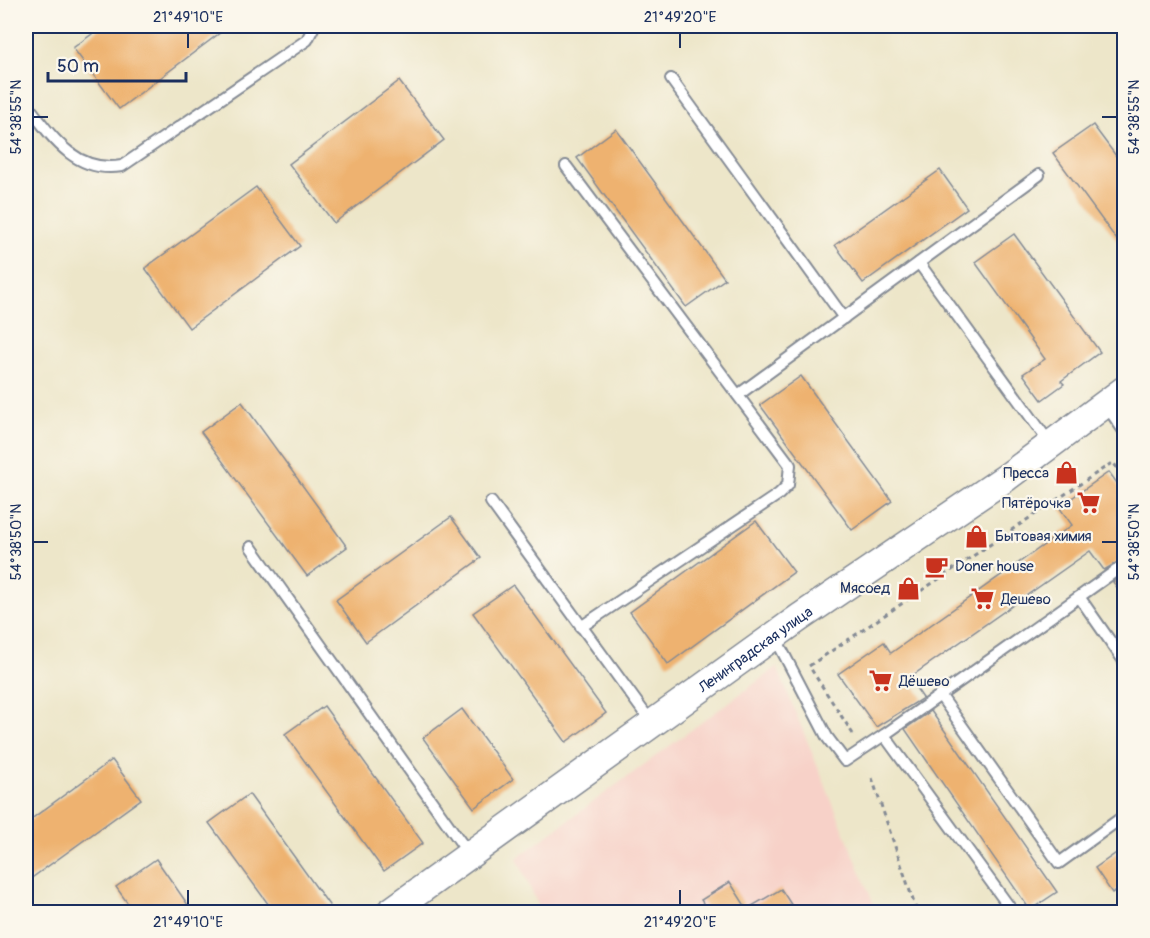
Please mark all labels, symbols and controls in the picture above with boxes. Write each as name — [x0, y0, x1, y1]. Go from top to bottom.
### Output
text: 21°49'10"E — [153, 8, 223, 27]
text: 21°49'20"E — [644, 8, 717, 27]
scale bar — [48, 45, 186, 83]
text: 50 m — [57, 55, 99, 78]
text: 54°38'55"N — [7, 80, 26, 154]
text: 54°38'55"N — [1125, 80, 1144, 154]
shop icon: Пресса — [1054, 460, 1080, 486]
place label: Пресса — [1003, 464, 1049, 483]
supermarket icon: Пятёрочка — [1076, 490, 1102, 516]
place label: Пятёрочка — [1002, 494, 1071, 513]
text: 54°38'50"N — [7, 504, 26, 580]
text: 54°38'50"N — [1125, 504, 1144, 580]
shop icon: Бытовая химия — [964, 523, 990, 549]
place label: Бытовая химия — [995, 527, 1092, 546]
cafe icon: Doner house — [924, 553, 950, 579]
place label: Doner house — [955, 557, 1034, 576]
shop icon: Мясоед — [895, 575, 921, 601]
place label: Мясоед — [840, 579, 890, 598]
supermarket icon: Дешево — [970, 586, 996, 612]
place label: Дешево — [1000, 590, 1051, 609]
street label: Ленинградская улица — [694, 602, 816, 697]
supermarket icon: Дёшево — [868, 668, 894, 694]
place label: Дёшево — [898, 672, 950, 691]
text: 21°49'10"E — [153, 913, 223, 932]
text: 21°49'20"E — [644, 913, 717, 932]

